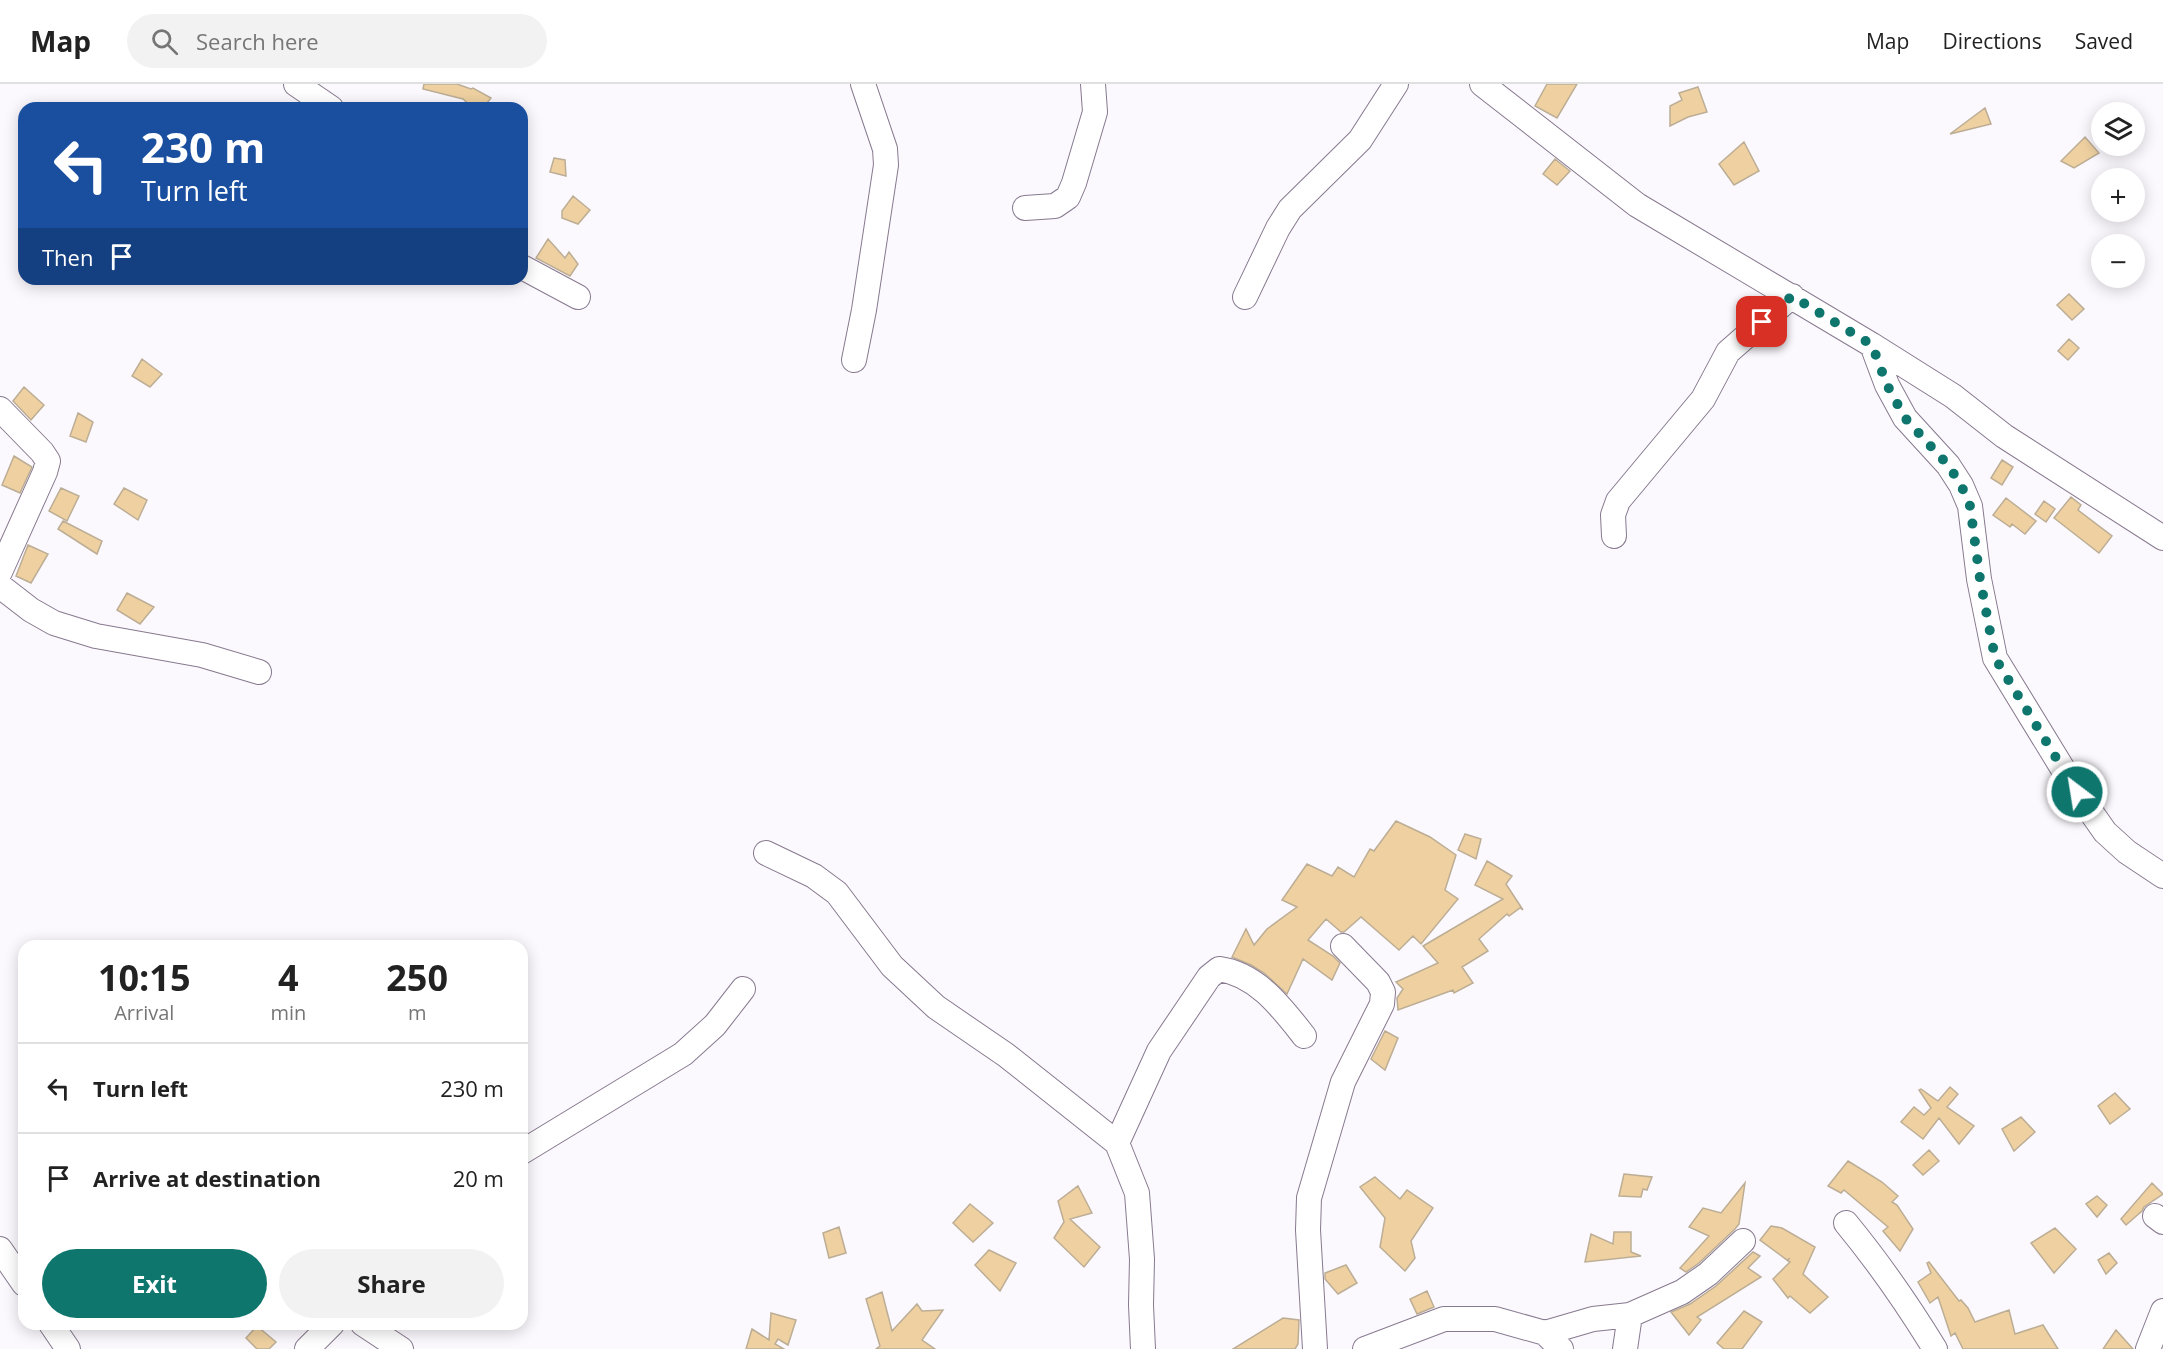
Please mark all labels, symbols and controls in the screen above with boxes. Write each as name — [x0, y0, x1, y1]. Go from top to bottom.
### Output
search box — [127, 14, 547, 68]
text: Map — [30, 22, 91, 60]
icon: search — [148, 25, 181, 58]
text: Search here — [196, 26, 319, 56]
text: Map — [1866, 27, 1909, 55]
text: Directions — [1942, 27, 2042, 55]
text: Saved — [2075, 27, 2133, 55]
map controls — [2091, 102, 2145, 288]
button: layers — [2091, 102, 2145, 156]
text: 230 m — [141, 118, 265, 175]
icon: left — [42, 126, 120, 204]
button: + — [2091, 168, 2145, 222]
text: Turn left — [141, 172, 248, 209]
button: − — [2091, 234, 2145, 288]
icon: arrive — [105, 240, 138, 273]
text: Then — [42, 242, 93, 272]
pin — [1736, 296, 1787, 347]
icon: arrive — [1745, 305, 1778, 338]
position arrow — [2045, 760, 2109, 824]
text: 10:15 — [98, 953, 191, 1002]
text: 4 — [278, 953, 299, 1002]
text: 250 — [386, 953, 448, 1002]
text: Arrival — [114, 999, 174, 1026]
text: min — [270, 999, 306, 1026]
text: m — [408, 999, 426, 1026]
icon: left — [42, 1072, 75, 1105]
text: Turn left — [93, 1073, 188, 1103]
text: 230 m — [440, 1073, 504, 1103]
icon: arrive — [42, 1162, 75, 1195]
text: Arrive at destination — [93, 1163, 321, 1193]
text: 20 m — [453, 1163, 504, 1193]
button: Exit — [42, 1249, 267, 1318]
button: Share — [279, 1249, 504, 1318]

